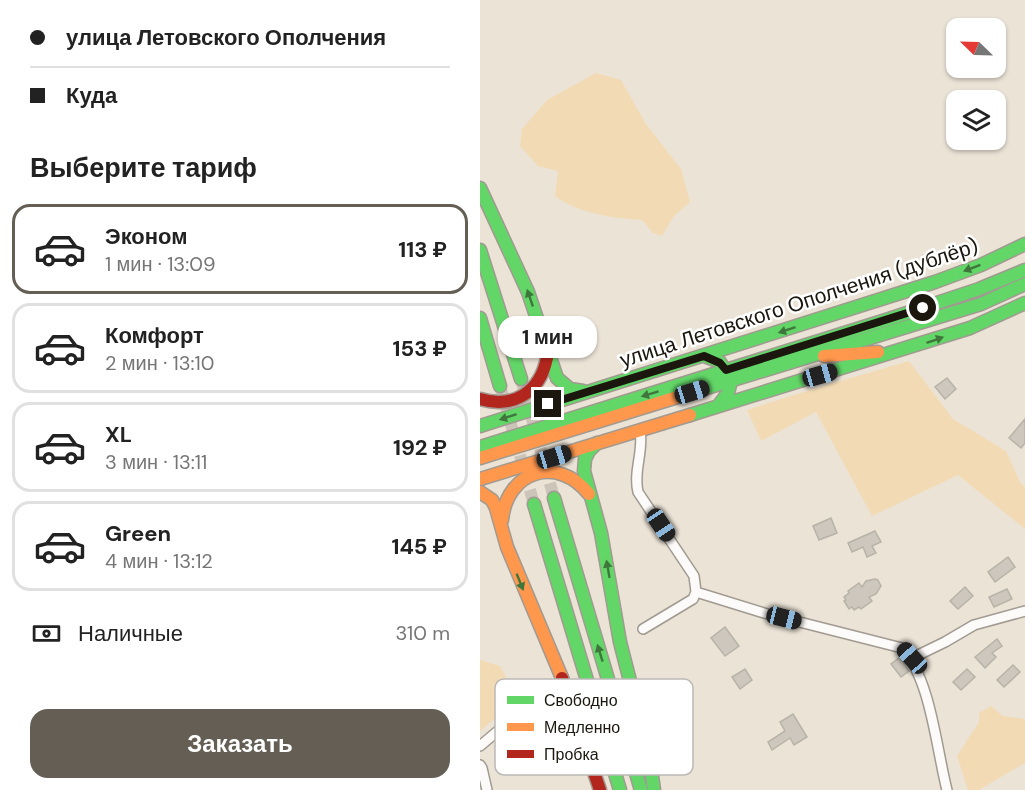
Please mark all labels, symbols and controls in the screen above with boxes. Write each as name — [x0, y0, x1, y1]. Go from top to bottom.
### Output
north arrow — [946, 18, 1006, 78]
map controls — [946, 18, 1006, 150]
text: улица Летовского Ополчения — [66, 23, 386, 52]
text: Куда — [66, 81, 117, 110]
button: layers — [946, 90, 1006, 150]
text: Выберите тариф — [30, 150, 257, 185]
icon: car — [33, 222, 87, 276]
text: Эконом — [105, 222, 188, 251]
street label: улица Летовского Ополчения (дублёр) — [616, 232, 982, 374]
text: 113 ₽ — [398, 235, 447, 264]
text: 1 мин · 13:09 — [105, 251, 215, 277]
one-way arrow — [963, 264, 981, 273]
one-way arrow — [525, 289, 534, 307]
route start — [909, 294, 936, 321]
callout: 1 мин — [499, 317, 598, 359]
icon: car — [33, 321, 87, 375]
text: Комфорт — [105, 321, 204, 350]
text: 1 мин — [522, 324, 573, 350]
one-way arrow — [778, 325, 796, 335]
text: 153 ₽ — [392, 334, 447, 363]
one-way arrow — [926, 334, 944, 344]
text: 2 мин · 13:10 — [105, 350, 214, 376]
car — [800, 361, 840, 389]
car — [672, 378, 712, 406]
route end — [534, 390, 561, 417]
one-way arrow — [641, 390, 659, 399]
one-way arrow — [499, 412, 517, 422]
icon: car — [33, 420, 87, 474]
text: XL — [105, 420, 132, 449]
text: 192 ₽ — [393, 433, 447, 462]
car — [534, 443, 574, 471]
text: 3 мин · 13:11 — [105, 449, 207, 475]
car — [643, 505, 679, 545]
icon: car — [33, 519, 87, 573]
text: Green — [105, 519, 171, 548]
text: 145 ₽ — [391, 532, 447, 561]
text: 4 мин · 13:12 — [105, 548, 213, 574]
one-way arrow — [603, 559, 612, 578]
one-way arrow — [515, 573, 525, 591]
car — [764, 605, 804, 631]
icon: cash — [30, 617, 63, 650]
text: Наличные — [78, 619, 183, 648]
text: 310 m — [395, 620, 450, 646]
car — [893, 639, 931, 677]
one-way arrow — [595, 644, 604, 662]
legend — [495, 679, 693, 775]
text: Свободно — [544, 690, 618, 711]
button: Заказать — [30, 709, 450, 778]
text: Медленно — [544, 717, 620, 738]
text: Пробка — [544, 744, 599, 765]

